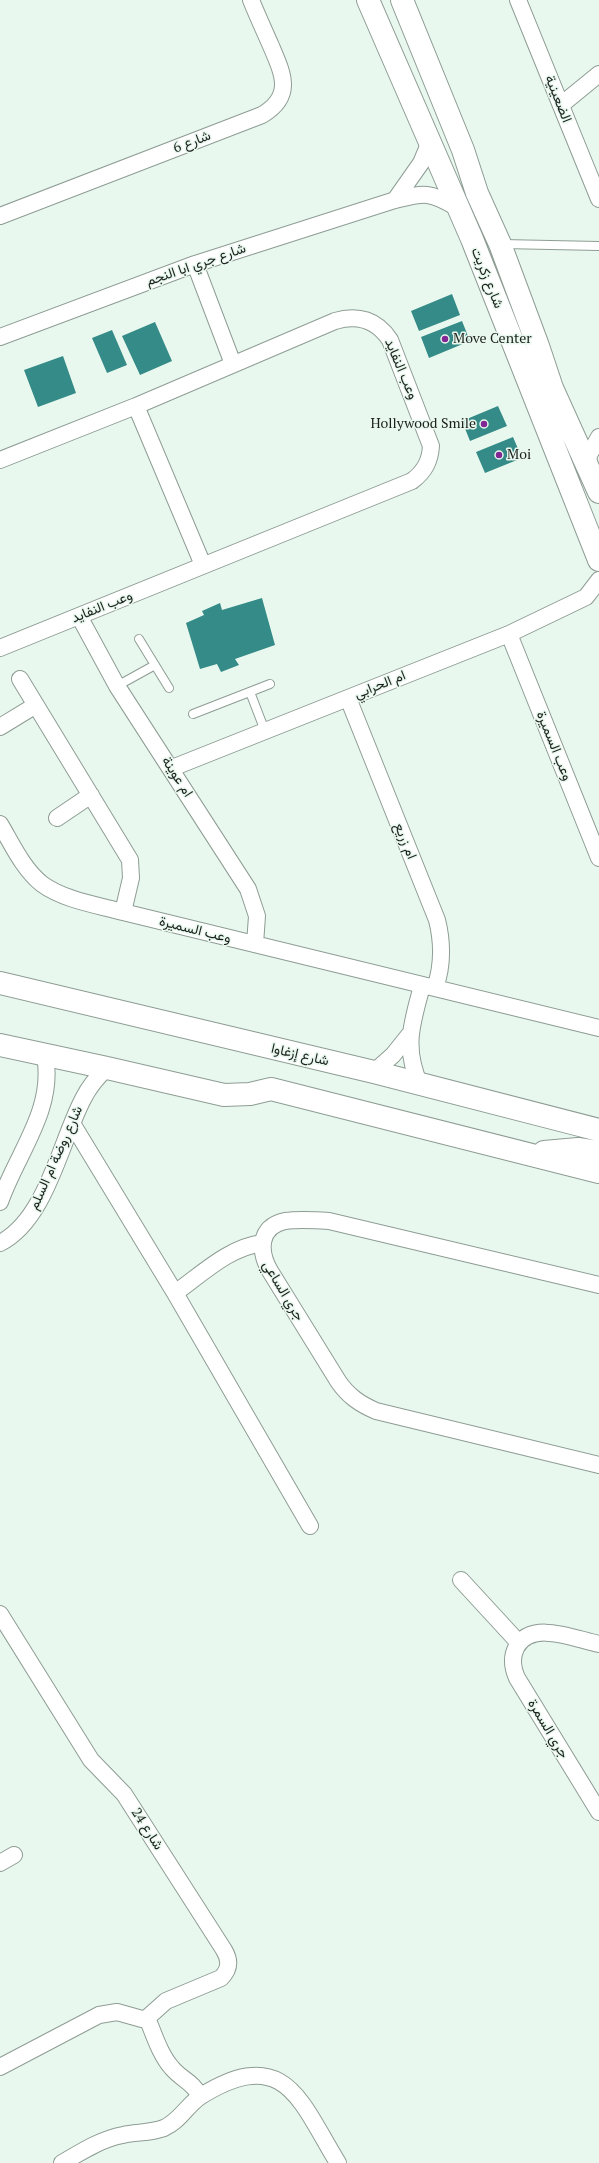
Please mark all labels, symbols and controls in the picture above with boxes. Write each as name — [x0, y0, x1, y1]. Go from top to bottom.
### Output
street label: الضعينية — [541, 73, 575, 125]
street label: شارع 6 — [171, 127, 213, 157]
street label: شارع جري ابا النجم — [144, 240, 248, 290]
street label: شارع زكريت — [467, 245, 507, 311]
place label: Move Center — [453, 331, 532, 347]
marker: Move Center — [440, 334, 450, 344]
street label: وعب النفايد — [381, 336, 421, 402]
place label: Hollywood Smile — [370, 416, 476, 432]
marker: Hollywood Smile — [479, 419, 489, 429]
place label: Moi — [507, 447, 531, 463]
marker: Moi — [494, 450, 504, 460]
street label: وعب النفايد — [69, 587, 135, 627]
street label: ام الحرابي — [352, 667, 408, 703]
street label: وعب السميرة — [532, 709, 576, 783]
street label: ام عوينة — [158, 754, 196, 800]
street label: ام زريع — [390, 820, 420, 862]
street label: وعب السميرة — [157, 913, 233, 947]
street label: شارع إزغاوا — [269, 1040, 331, 1070]
street label: شارع روضة ام السلم — [26, 1103, 86, 1213]
street label: جري الساعي — [258, 1258, 308, 1324]
street label: جري السمرة — [524, 1696, 572, 1762]
street label: شارع 24 — [127, 1805, 167, 1853]

